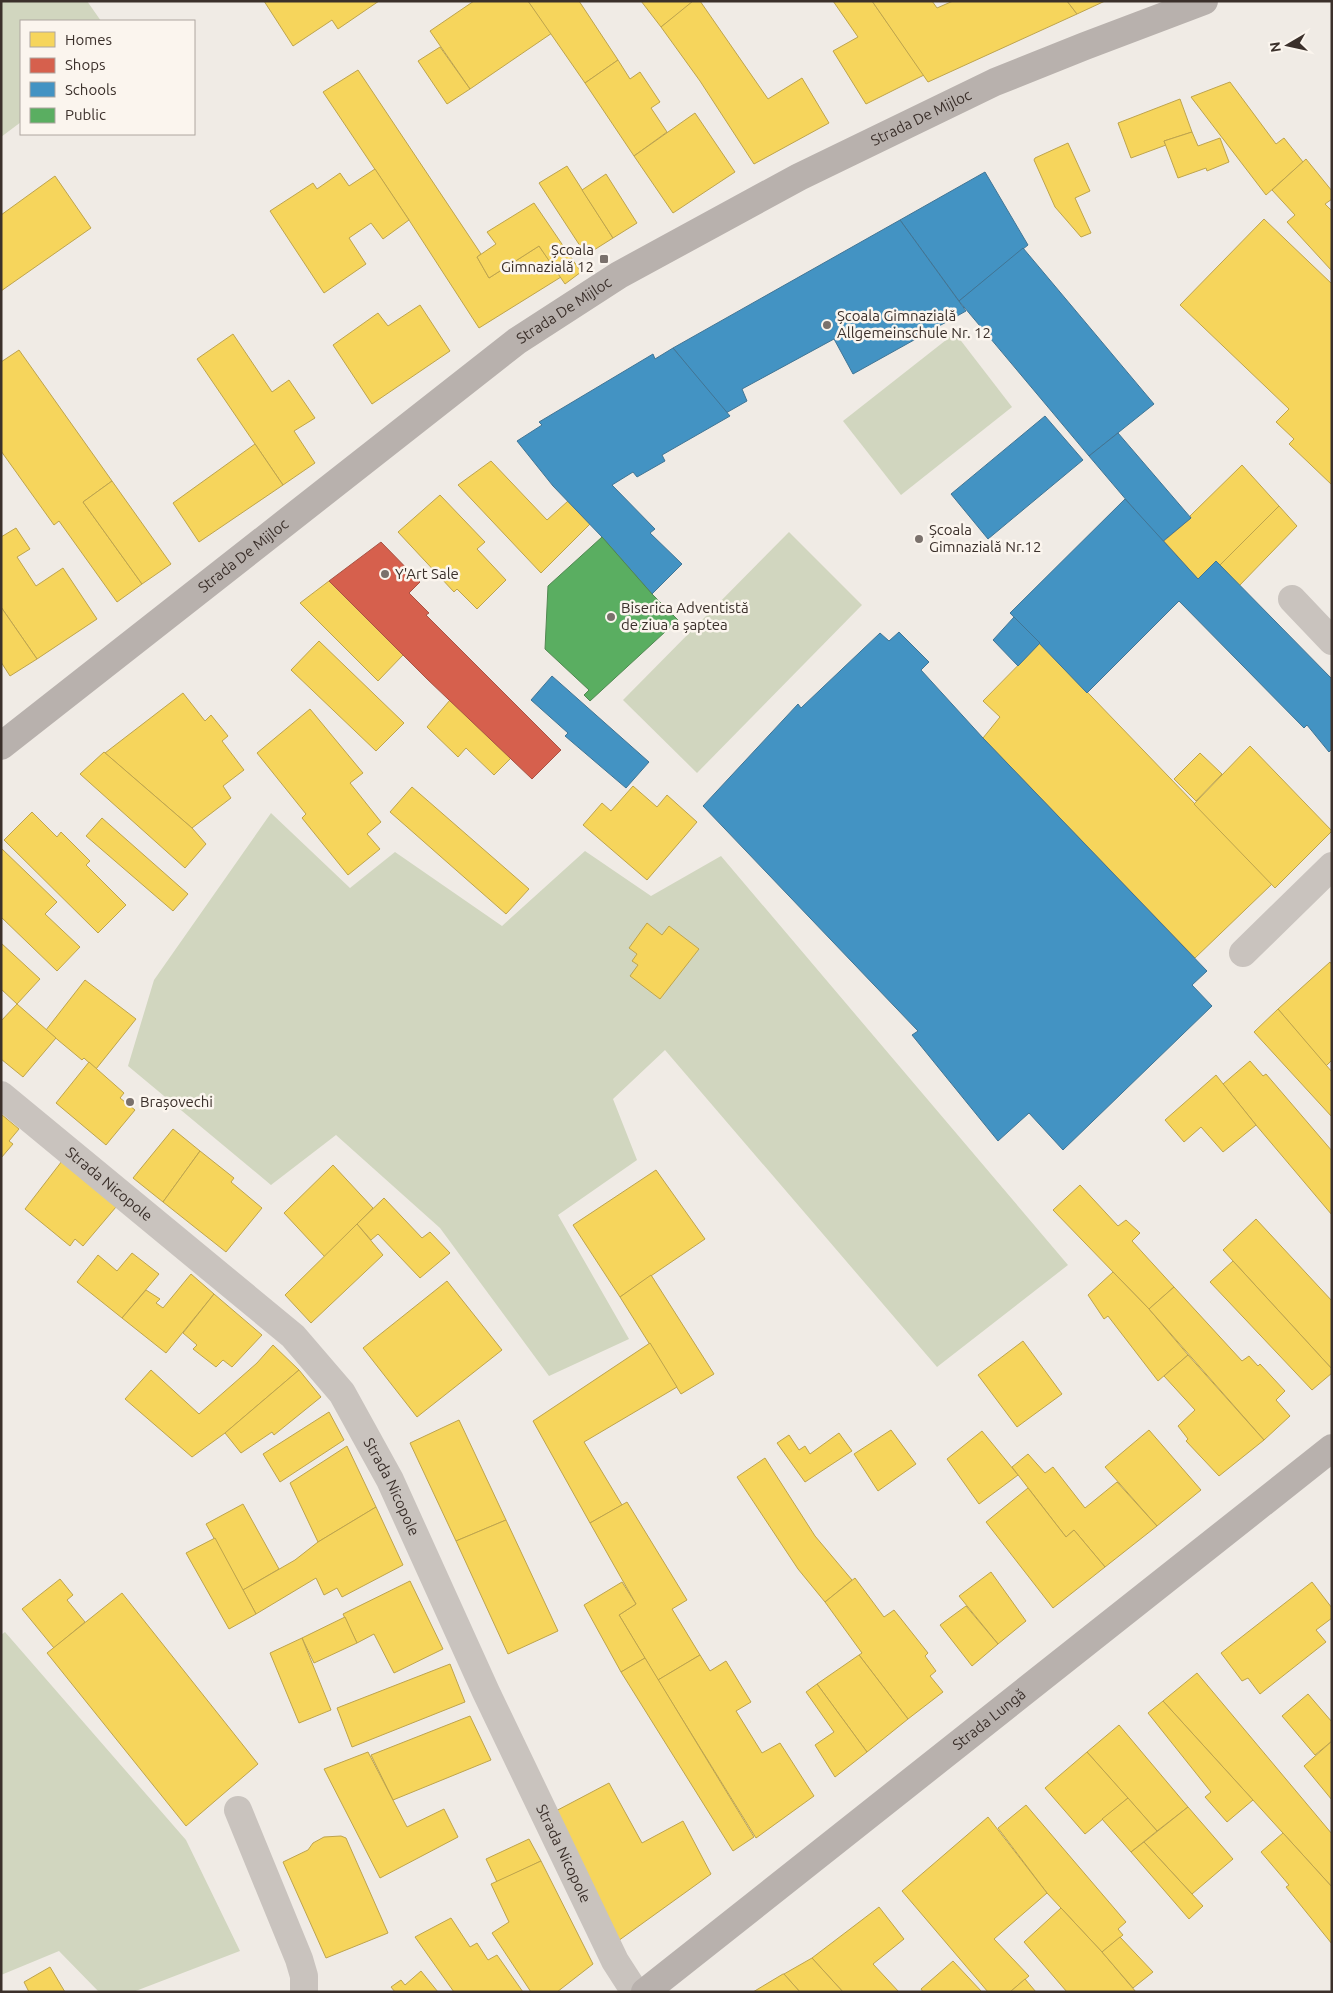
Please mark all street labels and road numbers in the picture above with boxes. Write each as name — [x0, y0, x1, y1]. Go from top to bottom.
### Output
street label: Strada De Mijloc — [868, 86, 974, 149]
street label: Strada De Mijloc — [513, 273, 614, 347]
street label: Strada De Mijloc — [195, 515, 291, 596]
street label: Strada Nicopole — [63, 1143, 156, 1224]
street label: Strada Nicopole — [360, 1435, 423, 1538]
street label: Strada Lungă — [949, 1685, 1029, 1753]
street label: Strada Nicopole — [533, 1801, 595, 1905]

